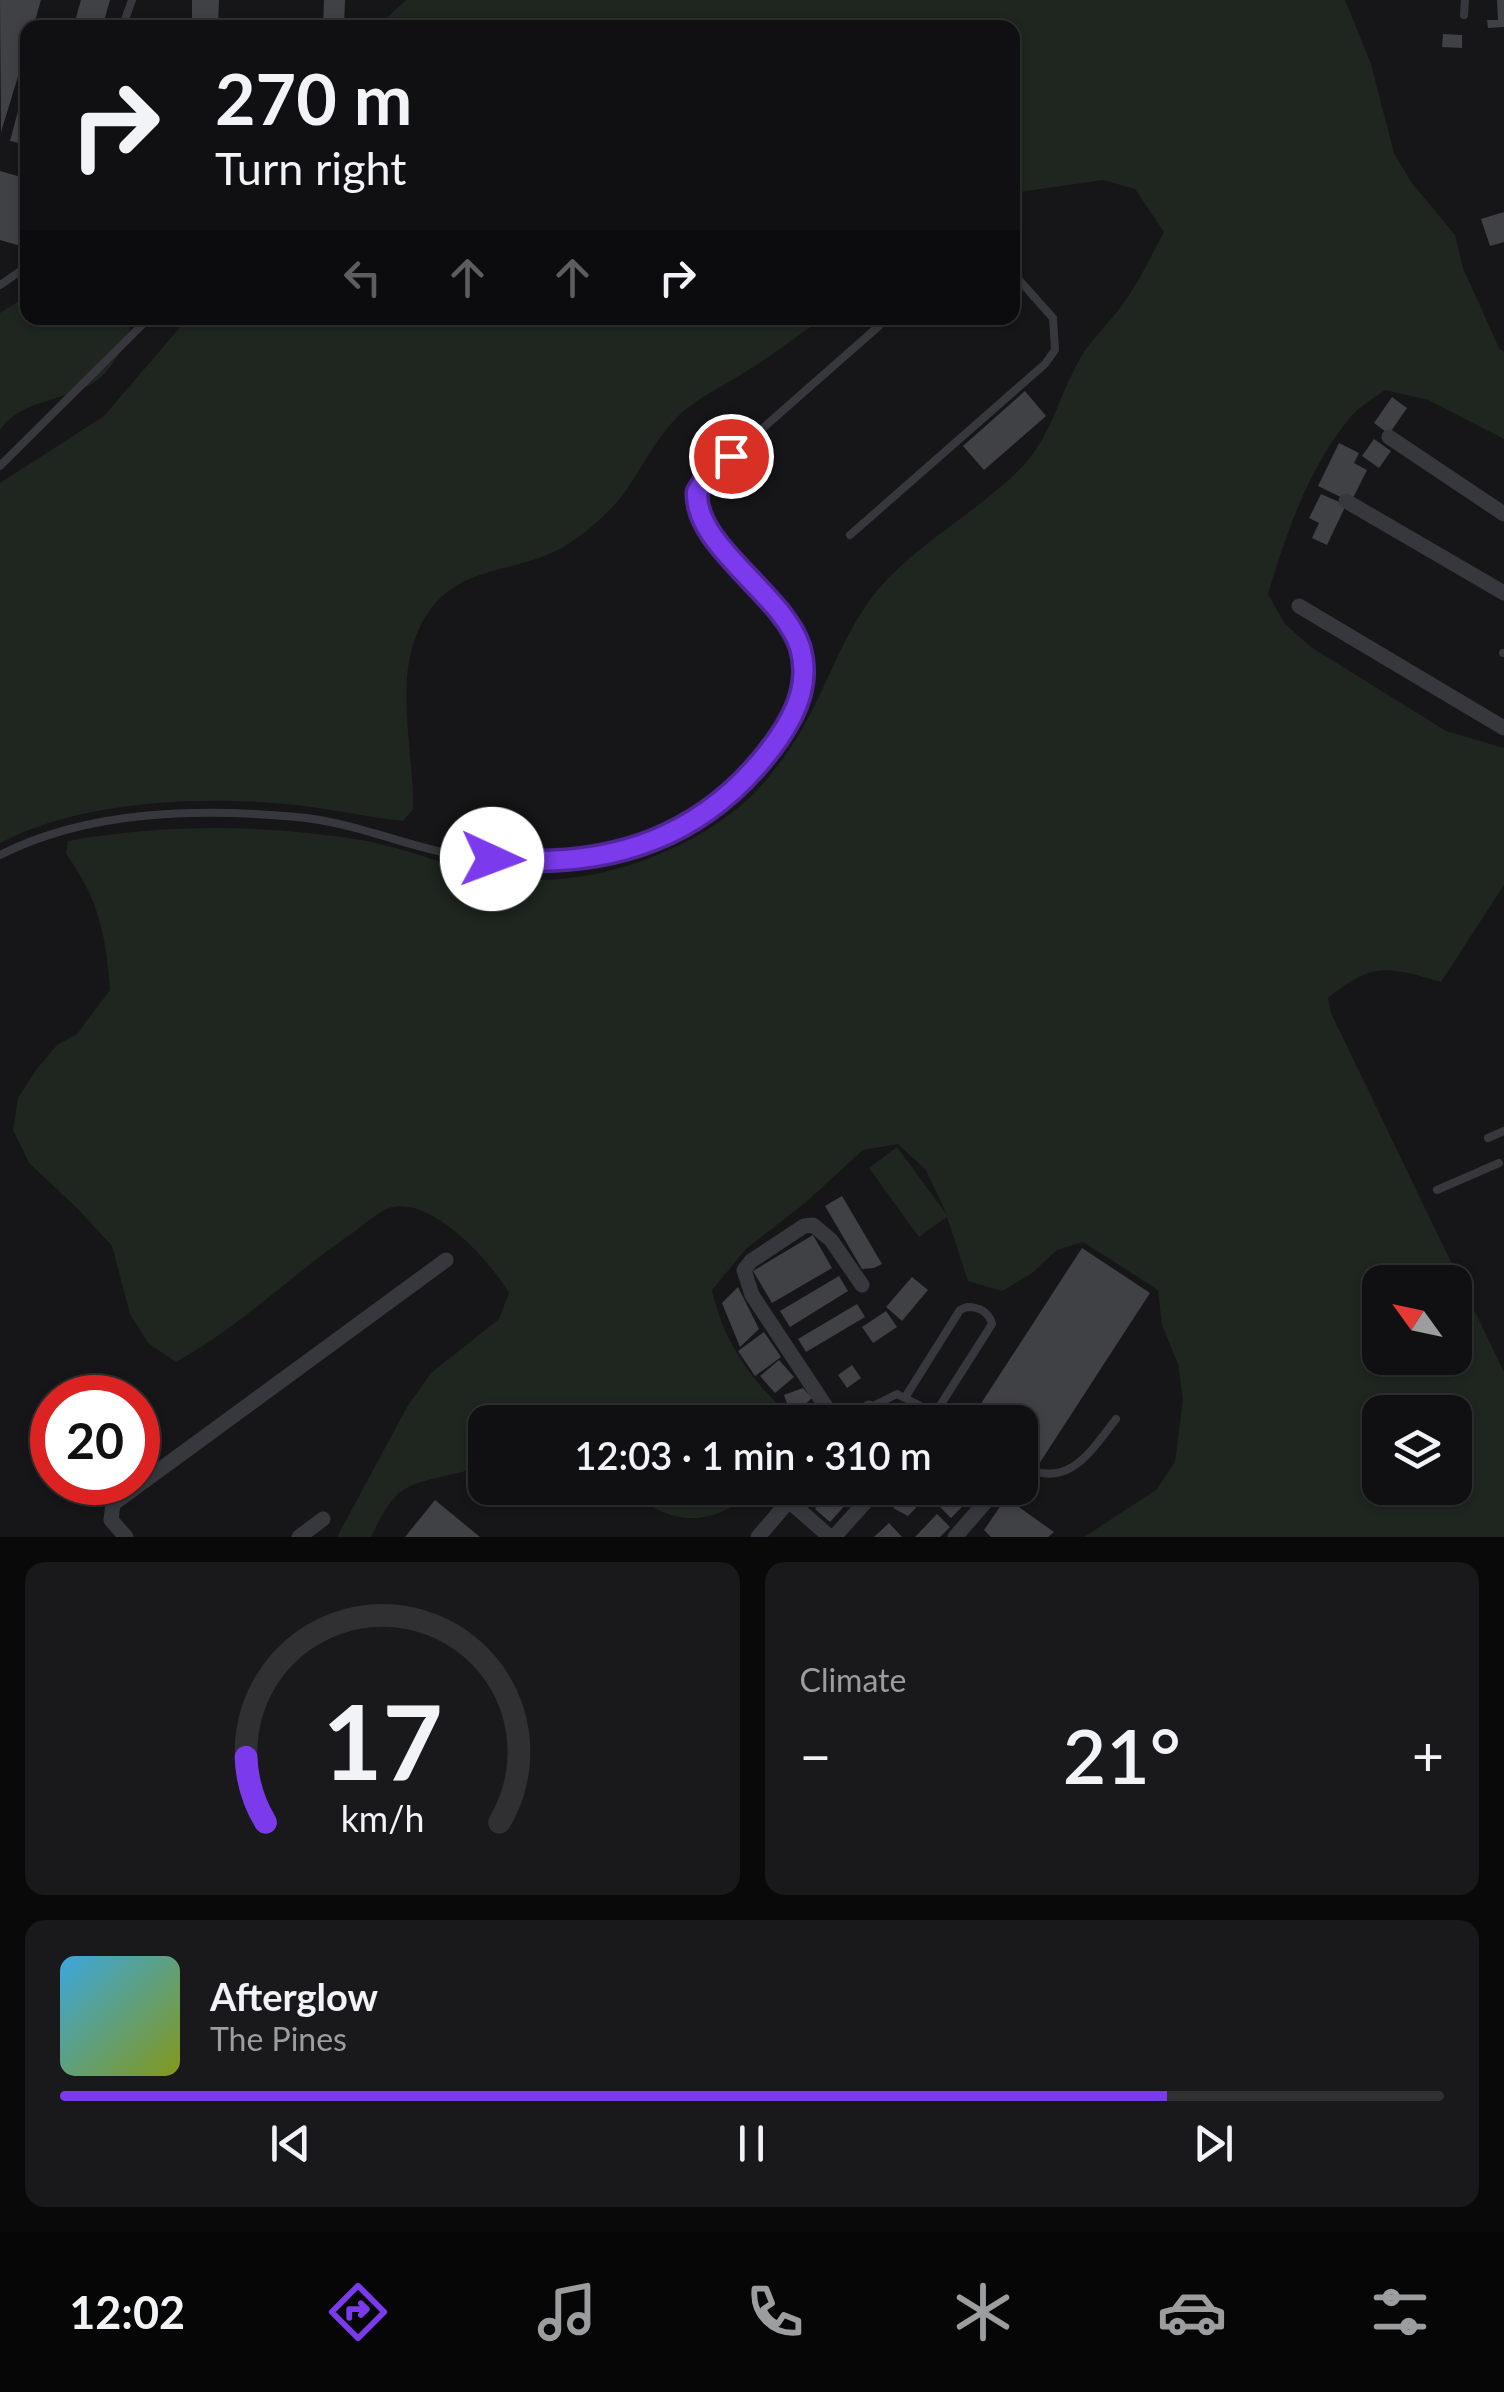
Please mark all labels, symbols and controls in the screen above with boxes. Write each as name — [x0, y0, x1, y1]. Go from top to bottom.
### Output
text: 270 m — [215, 56, 412, 140]
icon: right — [50, 60, 180, 190]
text: Turn right — [215, 141, 406, 195]
icon: left — [335, 250, 390, 305]
icon: ahead — [440, 250, 495, 305]
icon: ahead — [545, 250, 600, 305]
icon: right — [650, 250, 705, 305]
pin — [689, 414, 774, 499]
icon: arrive — [704, 429, 759, 484]
position arrow — [440, 807, 544, 911]
north arrow — [1362, 1265, 1472, 1375]
map controls — [1362, 1265, 1472, 1505]
speed limit sign: 20 — [30, 1375, 160, 1505]
button: layers — [1362, 1395, 1472, 1505]
text: 12:03 · 1 min · 310 m — [575, 1432, 931, 1478]
text: Climate — [800, 1660, 906, 1699]
text: 17 — [322, 1677, 443, 1802]
text: 21° — [1063, 1710, 1181, 1800]
text: − — [800, 1722, 831, 1788]
text: + — [1412, 1722, 1444, 1788]
text: km/h — [340, 1797, 424, 1840]
text: Afterglow — [210, 1973, 378, 2019]
text: The Pines — [210, 2019, 347, 2058]
icon: previous — [263, 2116, 318, 2171]
icon: pause — [724, 2116, 779, 2171]
icon: next — [1186, 2116, 1241, 2171]
icon: directions — [323, 2277, 393, 2347]
icon: music — [532, 2277, 602, 2347]
icon: phone — [740, 2277, 810, 2347]
icon: climate — [948, 2277, 1018, 2347]
icon: car — [1157, 2277, 1227, 2347]
icon: filters — [1365, 2277, 1435, 2347]
text: 12:02 — [69, 2285, 185, 2339]

